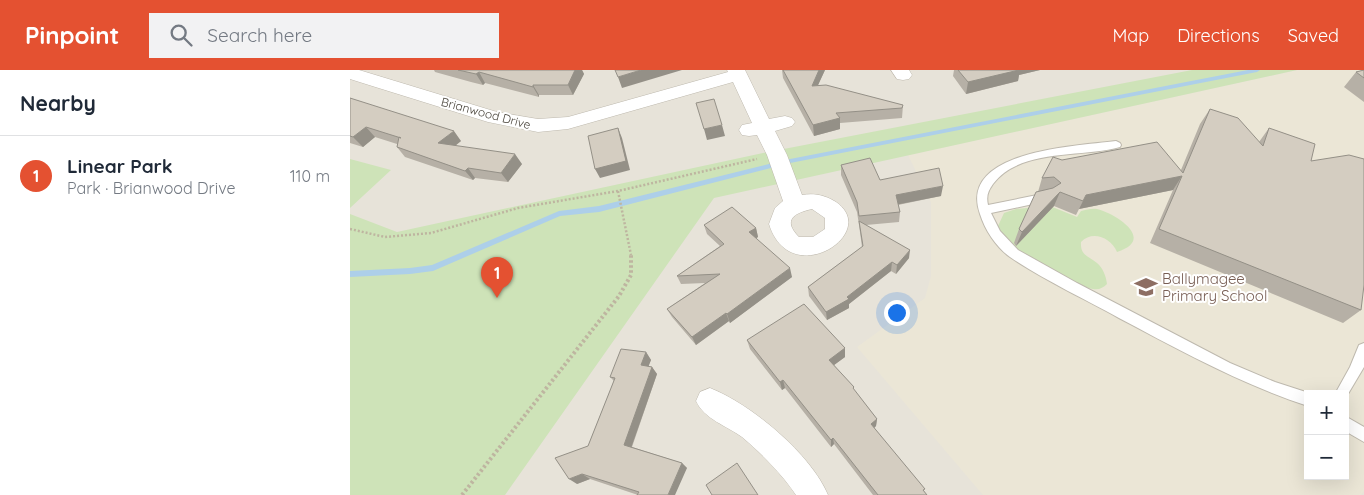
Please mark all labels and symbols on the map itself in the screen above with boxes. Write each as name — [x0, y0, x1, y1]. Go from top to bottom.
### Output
street label: Brianwood Drive — [440, 94, 533, 132]
pin: 1 — [481, 257, 513, 298]
place label: Ballymagee Primary School — [1162, 269, 1267, 305]
school or university icon: Ballymagee Primary School — [1133, 274, 1159, 300]
your location — [884, 300, 910, 326]

